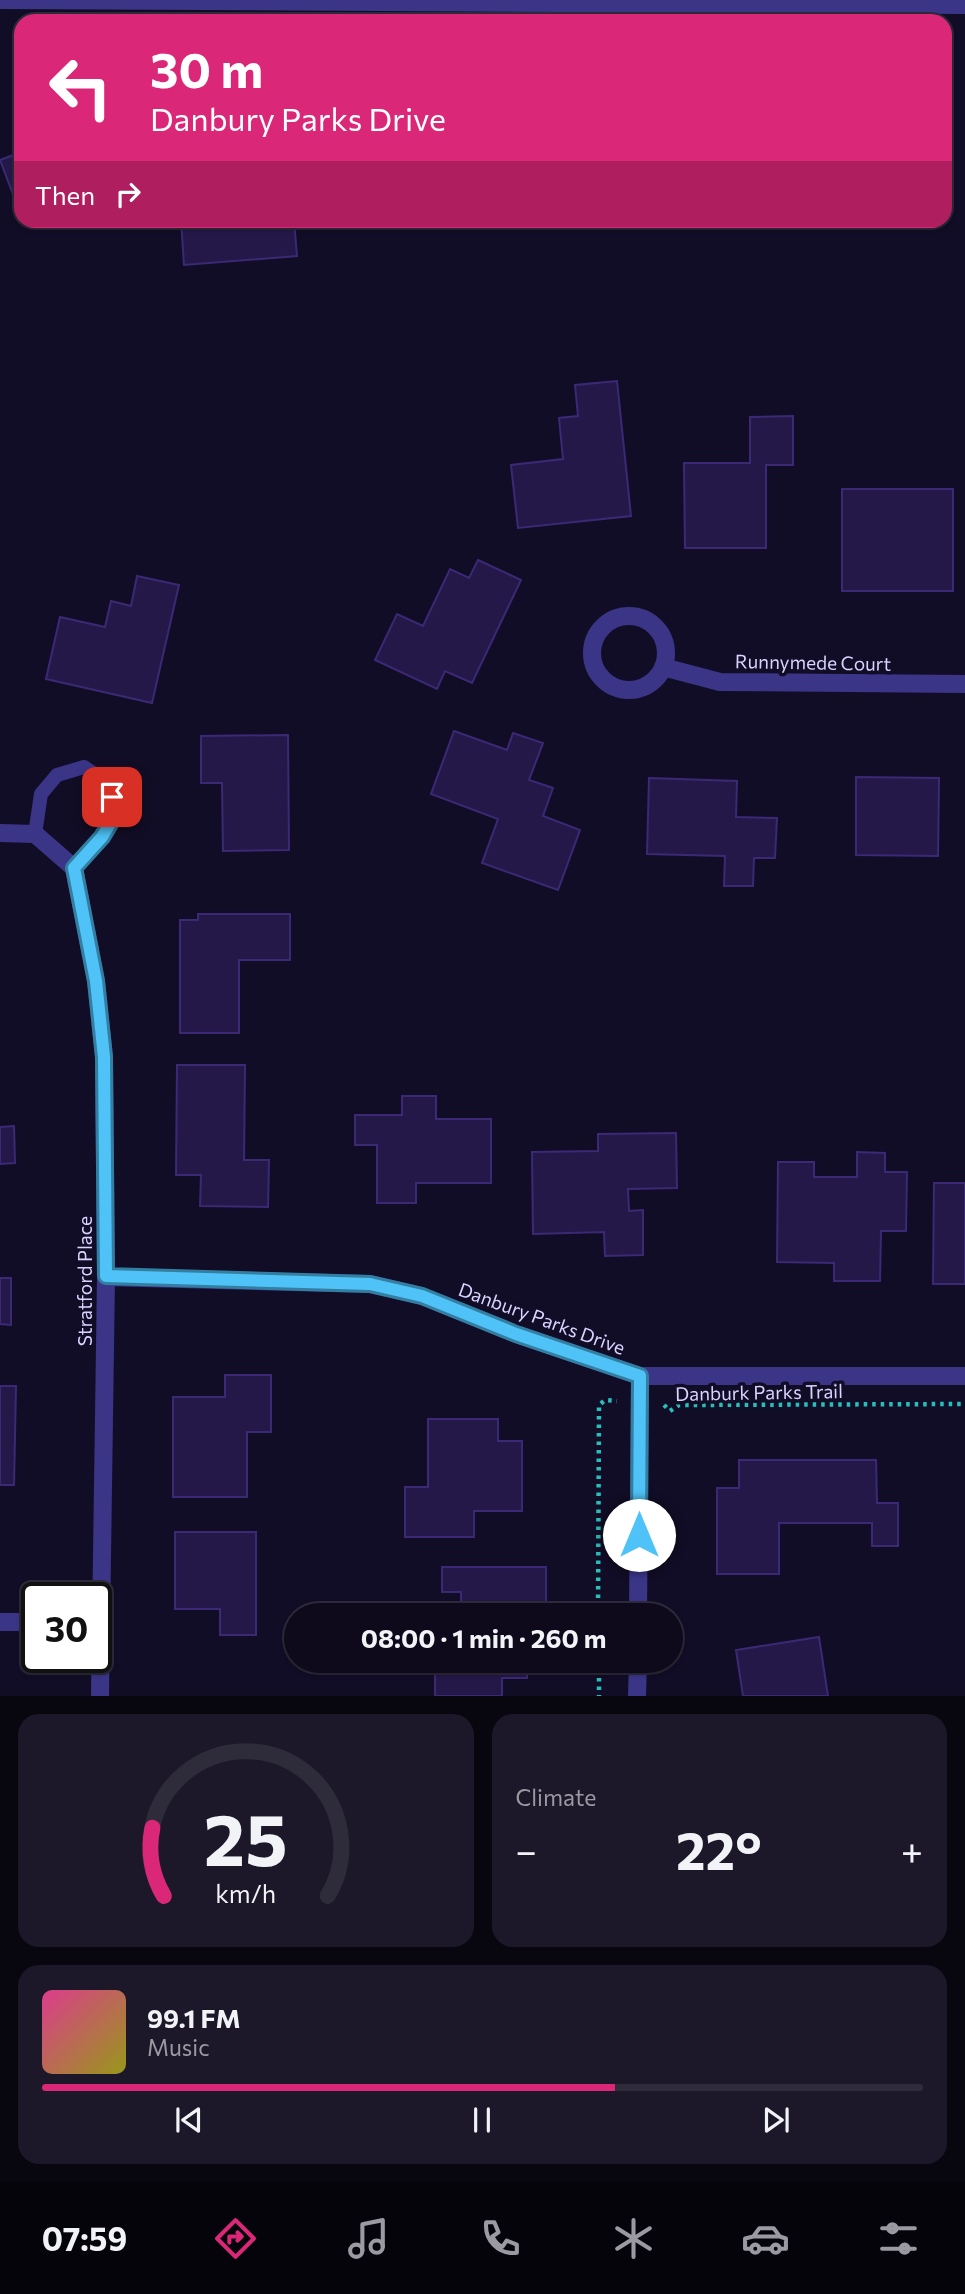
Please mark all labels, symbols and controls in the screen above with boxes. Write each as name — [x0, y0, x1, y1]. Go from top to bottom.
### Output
text: 30 m — [150, 38, 263, 98]
icon: left — [35, 42, 126, 133]
text: Danbury Parks Drive — [150, 98, 446, 138]
icon: right — [109, 175, 147, 213]
text: Then — [35, 179, 95, 210]
street label: Runnymede Court — [735, 649, 892, 675]
pin — [82, 767, 142, 827]
icon: arrive — [93, 778, 131, 816]
street label: Stratford Place — [73, 1216, 96, 1346]
street label: Danbury Parks Drive — [456, 1277, 628, 1359]
street label: Danburk Parks Trail — [675, 1379, 843, 1405]
position arrow — [602, 1498, 676, 1572]
speed limit sign: 30 — [21, 1582, 112, 1673]
text: 08:00 · 1 min · 260 m — [361, 1622, 606, 1653]
text: Climate — [516, 1783, 597, 1811]
text: 25 — [204, 1793, 288, 1882]
text: 22° — [676, 1817, 762, 1881]
text: − — [516, 1826, 537, 1873]
text: + — [901, 1826, 923, 1873]
text: km/h — [215, 1878, 276, 1908]
text: 99.1 FM — [147, 2002, 240, 2033]
text: Music — [147, 2033, 210, 2061]
icon: previous — [170, 2101, 208, 2139]
icon: pause — [463, 2101, 501, 2139]
icon: next — [757, 2101, 795, 2139]
icon: directions — [211, 2214, 260, 2263]
icon: music — [344, 2214, 393, 2263]
icon: phone — [476, 2214, 525, 2263]
icon: climate — [609, 2214, 658, 2263]
icon: car — [741, 2214, 790, 2263]
icon: filters — [874, 2214, 923, 2263]
text: 07:59 — [42, 2218, 127, 2258]

